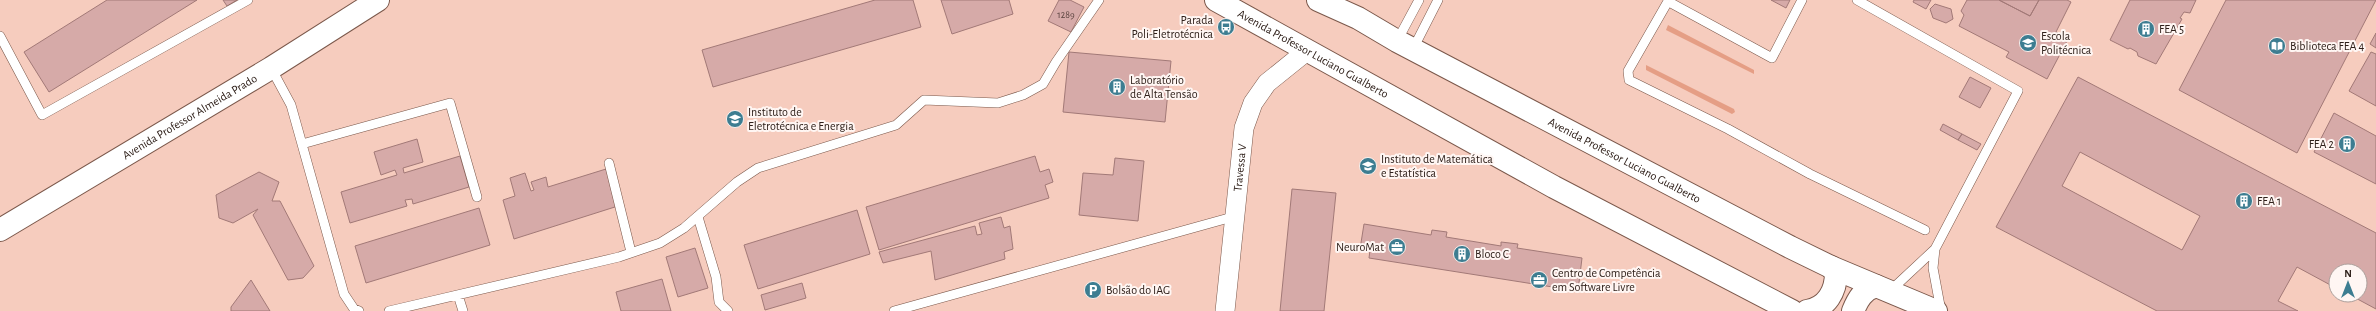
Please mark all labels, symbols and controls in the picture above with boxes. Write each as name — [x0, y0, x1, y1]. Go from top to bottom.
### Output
street label: Avenida Professor Luciano Gualberto — [1236, 7, 1391, 100]
house number: 1289 — [1057, 10, 1075, 20]
place label: Parada Poli-Eletrotécnica — [1131, 14, 1213, 40]
bus stop icon: Parada Poli-Eletrotécnica — [1216, 17, 1236, 37]
building icon: FEA 5 — [2136, 19, 2156, 39]
place label: FEA 5 — [2159, 23, 2184, 35]
place label: Escola Politécnica — [2041, 30, 2092, 56]
school or university icon: Escola Politécnica — [2018, 33, 2038, 53]
library icon: Biblioteca FEA 4 — [2267, 36, 2287, 56]
place label: Biblioteca FEA 4 — [2290, 40, 2364, 52]
street label: Avenida Professor Almeida Prado — [120, 72, 259, 161]
place label: Laboratório de Alta Tensão — [1130, 74, 1198, 100]
building icon: Laboratório de Alta Tensão — [1107, 77, 1127, 97]
place label: Instituto de Eletrotécnica e Energia — [748, 106, 854, 132]
school or university icon: Instituto de Eletrotécnica e Energia — [725, 109, 745, 129]
street label: Avenida Professor Luciano Gualberto — [1546, 115, 1703, 205]
building icon: FEA 2 — [2337, 134, 2357, 154]
place label: FEA 2 — [2309, 138, 2335, 150]
street label: Travessa V — [1231, 143, 1248, 192]
place label: Instituto de Matemática e Estatística — [1381, 153, 1493, 179]
school or university icon: Instituto de Matemática e Estatística — [1358, 156, 1378, 176]
building icon: FEA 1 — [2234, 191, 2254, 211]
place label: FEA 1 — [2257, 195, 2281, 207]
office icon: NeuroMat — [1387, 237, 1407, 257]
place label: NeuroMat — [1336, 241, 1384, 253]
building icon: Bloco C — [1452, 244, 1472, 264]
place label: Bloco C — [1475, 248, 1509, 260]
north arrow — [2328, 263, 2368, 303]
place label: Centro de Competência em Software Livre — [1552, 267, 1661, 293]
text: N — [2344, 268, 2352, 279]
office icon: Centro de Competência em Software Livre — [1529, 270, 1549, 290]
parking icon: Bolsão do IAG — [1083, 280, 1103, 300]
place label: Bolsão do IAG — [1106, 284, 1170, 296]

